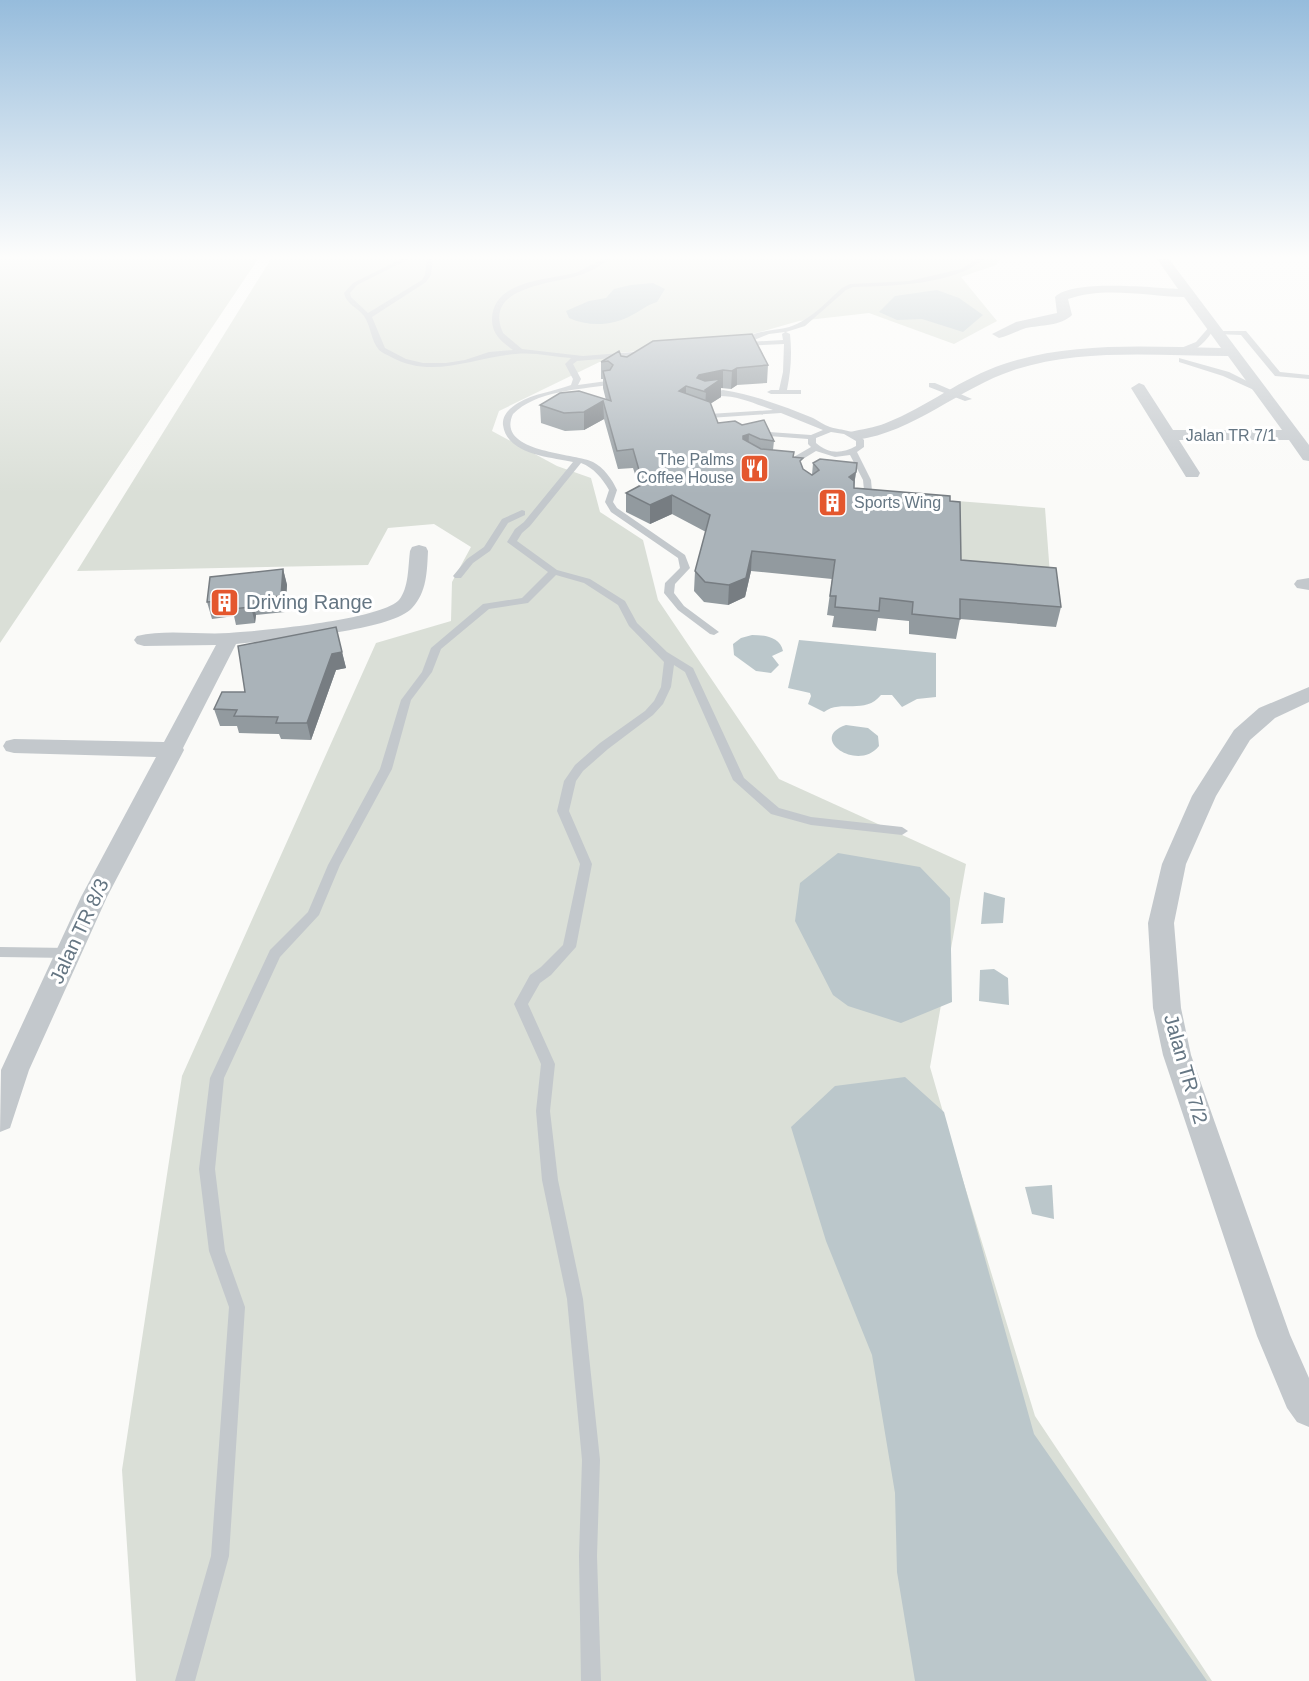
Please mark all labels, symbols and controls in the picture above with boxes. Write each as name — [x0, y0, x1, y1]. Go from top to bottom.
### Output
street label: Jalan TR 7/1 — [1186, 427, 1276, 444]
place label: The Palms Coffee House — [636, 451, 734, 486]
restaurant icon: The Palms Coffee House — [739, 452, 771, 484]
building icon: Sports Wing — [817, 486, 849, 518]
place label: Sports Wing — [854, 494, 941, 511]
building icon: Driving Range — [209, 586, 241, 618]
place label: Driving Range — [246, 591, 373, 613]
street label: Jalan TR 8/3 — [45, 875, 113, 987]
street label: Jalan TR 7/2 — [1160, 1012, 1212, 1126]

